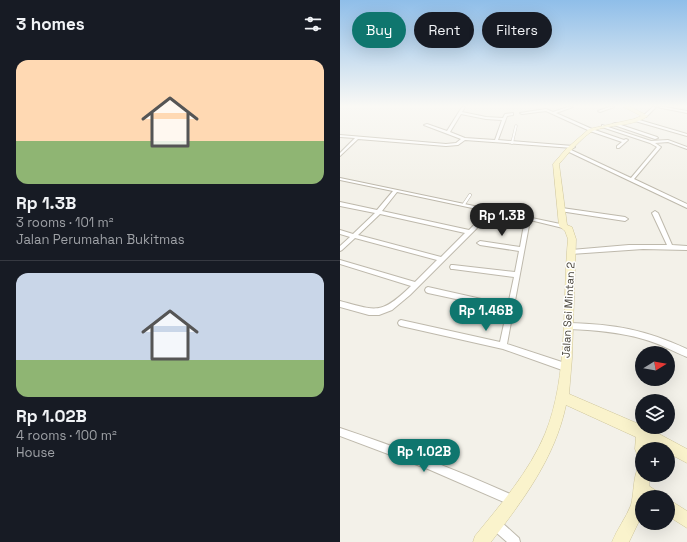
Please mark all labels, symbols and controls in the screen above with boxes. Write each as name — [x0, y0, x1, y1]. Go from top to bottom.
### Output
chip: Buy — [352, 12, 406, 48]
chip: Rent — [414, 12, 474, 48]
chip: Filters — [482, 12, 552, 48]
text: 3 homes — [16, 13, 85, 35]
icon: filters — [302, 13, 324, 35]
icon: home — [134, 86, 206, 158]
text: Rp 1.3B — [16, 192, 76, 214]
pin: Rp 1.3B — [465, 203, 539, 237]
text: Rp 1.3B — [479, 207, 525, 224]
text: 3 rooms · 101 m² — [16, 214, 114, 231]
text: Jalan Perumahan Bukitmas — [16, 231, 185, 248]
street label: Jalan Sei Mintan 2 — [558, 261, 578, 358]
pin: Rp 1.46B — [445, 298, 527, 332]
icon: home — [134, 299, 206, 371]
text: Rp 1.46B — [459, 302, 513, 319]
north arrow — [635, 346, 675, 386]
map controls — [635, 346, 675, 530]
button: layers — [635, 394, 675, 434]
text: Rp 1.02B — [16, 405, 87, 427]
text: 4 rooms · 100 m² — [16, 427, 117, 444]
pin: Rp 1.02B — [383, 439, 465, 473]
button: + — [635, 442, 675, 482]
text: Rp 1.02B — [397, 443, 451, 460]
text: House — [16, 444, 55, 461]
button: − — [635, 490, 675, 530]

